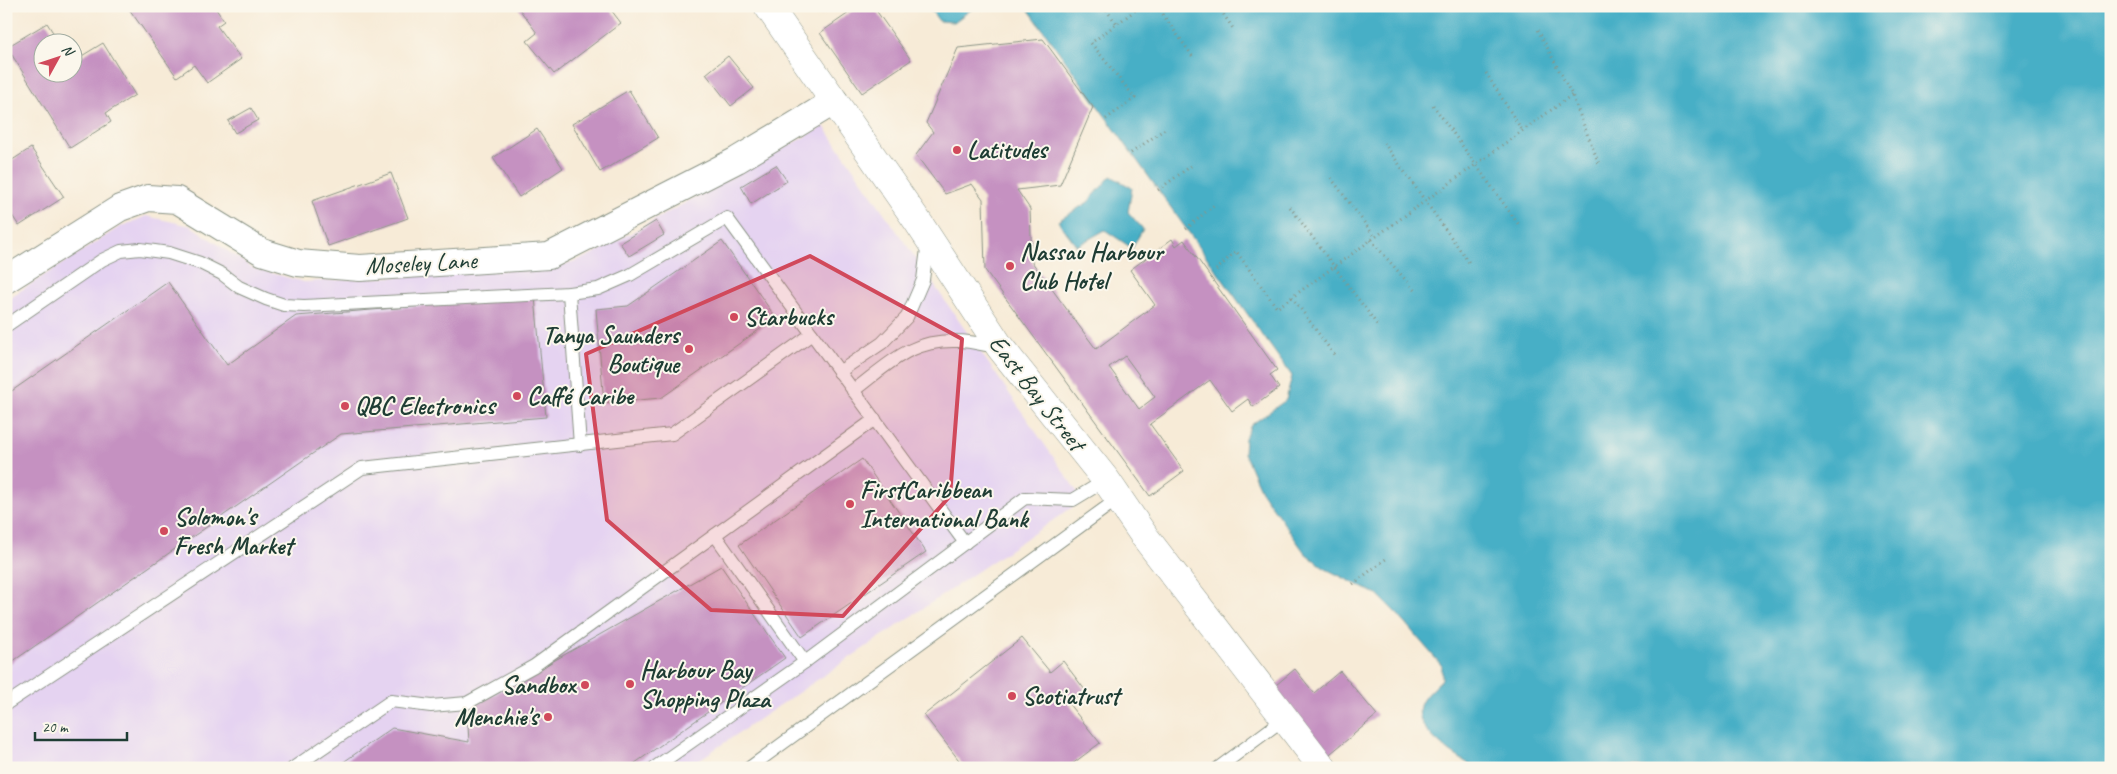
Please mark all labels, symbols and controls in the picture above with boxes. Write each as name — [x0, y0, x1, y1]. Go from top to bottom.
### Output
north arrow — [32, 32, 82, 82]
text: N — [58, 41, 78, 61]
place label: Latitudes — [967, 134, 1049, 166]
marker: Latitudes — [951, 144, 963, 156]
place label: Nassau Harbour Club Hotel — [1020, 236, 1166, 297]
street label: Moseley Lane — [365, 244, 479, 282]
marker: Nassau Harbour Club Hotel — [1004, 260, 1016, 272]
place label: Starbucks — [744, 301, 835, 333]
marker: Starbucks — [728, 311, 740, 323]
place label: Tanya Saunders Boutique — [543, 319, 681, 380]
street label: East Bay Street — [982, 329, 1095, 460]
marker: Tanya Saunders Boutique — [683, 343, 695, 355]
place label: Caffé Caribe — [527, 380, 635, 412]
place label: QBC Electronics — [355, 390, 497, 422]
marker: Caffé Caribe — [511, 390, 523, 402]
marker: QBC Electronics — [339, 400, 351, 412]
place label: FirstCaribbean International Bank — [860, 474, 1030, 535]
marker: FirstCaribbean International Bank — [844, 498, 856, 510]
place label: Solomon's Fresh Market — [174, 501, 296, 562]
marker: Solomon's Fresh Market — [158, 525, 170, 537]
place label: Harbour Bay Shopping Plaza — [640, 654, 772, 715]
place label: Sandbox — [501, 669, 577, 701]
marker: Harbour Bay Shopping Plaza — [624, 678, 636, 690]
marker: Sandbox — [579, 679, 591, 691]
place label: Scotiatrust — [1022, 680, 1123, 712]
marker: Scotiatrust — [1006, 690, 1018, 702]
place label: Menchie's — [454, 701, 540, 733]
scale bar — [35, 709, 128, 741]
marker: Menchie's — [542, 711, 554, 723]
text: 20 m — [42, 718, 69, 737]

